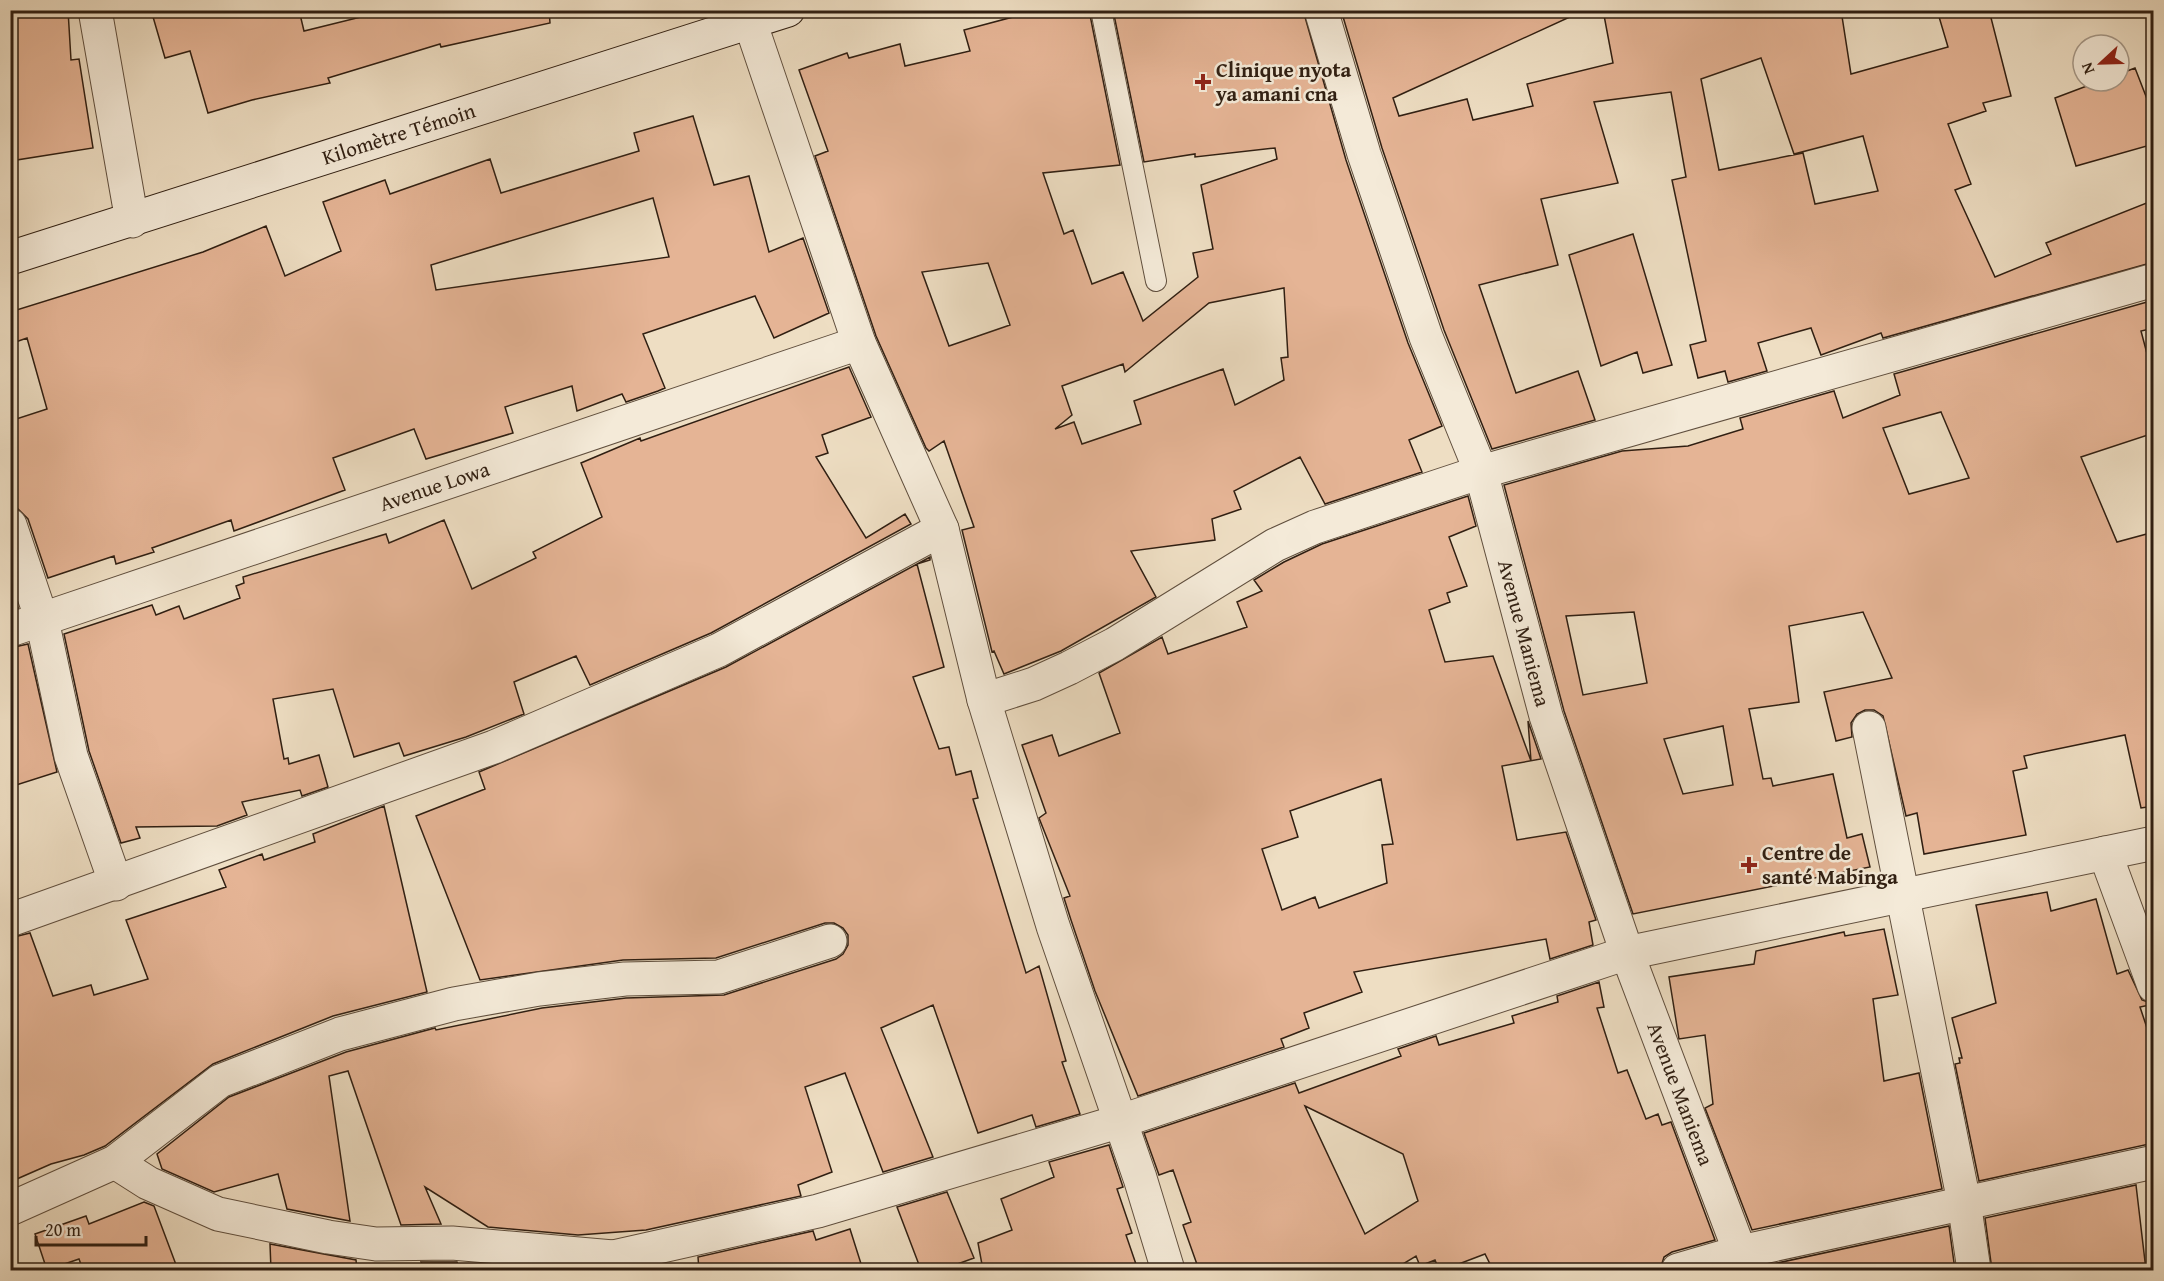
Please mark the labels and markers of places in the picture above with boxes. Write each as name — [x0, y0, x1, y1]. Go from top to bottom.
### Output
place label: Clinique nyota ya amani cna — [1215, 54, 1351, 109]
marker: Clinique nyota ya amani cna — [1194, 73, 1212, 91]
place label: Centre de santé Mabinga — [1762, 837, 1898, 892]
marker: Centre de santé Mabinga — [1740, 856, 1758, 874]

